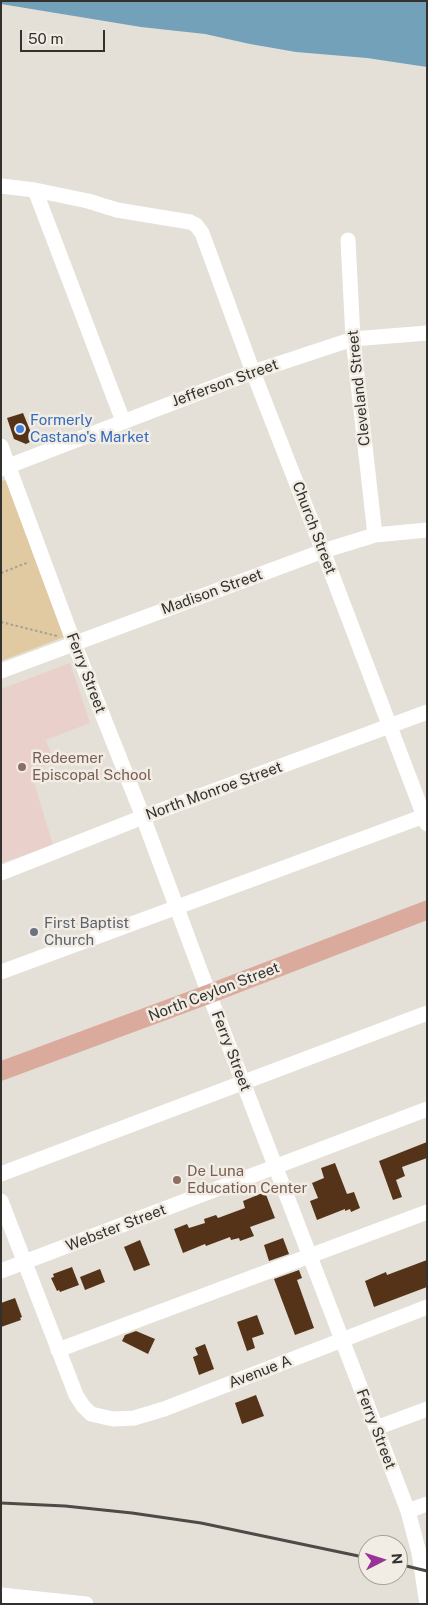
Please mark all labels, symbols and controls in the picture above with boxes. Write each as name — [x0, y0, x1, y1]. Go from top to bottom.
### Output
scale bar — [22, 20, 108, 52]
text: 50 m — [28, 30, 63, 47]
street label: Cleveland Street — [344, 329, 374, 447]
street label: Jefferson Street — [169, 355, 281, 411]
place label: Formerly Castano's Market — [30, 411, 149, 446]
marker: Formerly Castano's Market — [14, 423, 26, 435]
street label: Church Street — [288, 479, 340, 577]
street label: Madison Street — [159, 565, 265, 619]
street label: Ferry Street — [62, 630, 110, 716]
place label: Redeemer Episcopal School — [32, 749, 152, 784]
street label: North Monroe Street — [143, 758, 285, 824]
marker: Redeemer Episcopal School — [16, 761, 28, 773]
place label: First Baptist Church — [44, 914, 129, 949]
marker: First Baptist Church — [28, 926, 40, 938]
street label: North Ceylon Street — [146, 959, 282, 1025]
street label: Ferry Street — [207, 1008, 255, 1094]
place label: De Luna Education Center — [187, 1162, 307, 1197]
marker: De Luna Education Center — [171, 1174, 183, 1186]
street label: Webster Street — [63, 1201, 169, 1255]
street label: Avenue A — [226, 1352, 294, 1392]
street label: Ferry Street — [352, 1386, 400, 1472]
north arrow — [358, 1535, 408, 1585]
text: N — [388, 1553, 405, 1565]

